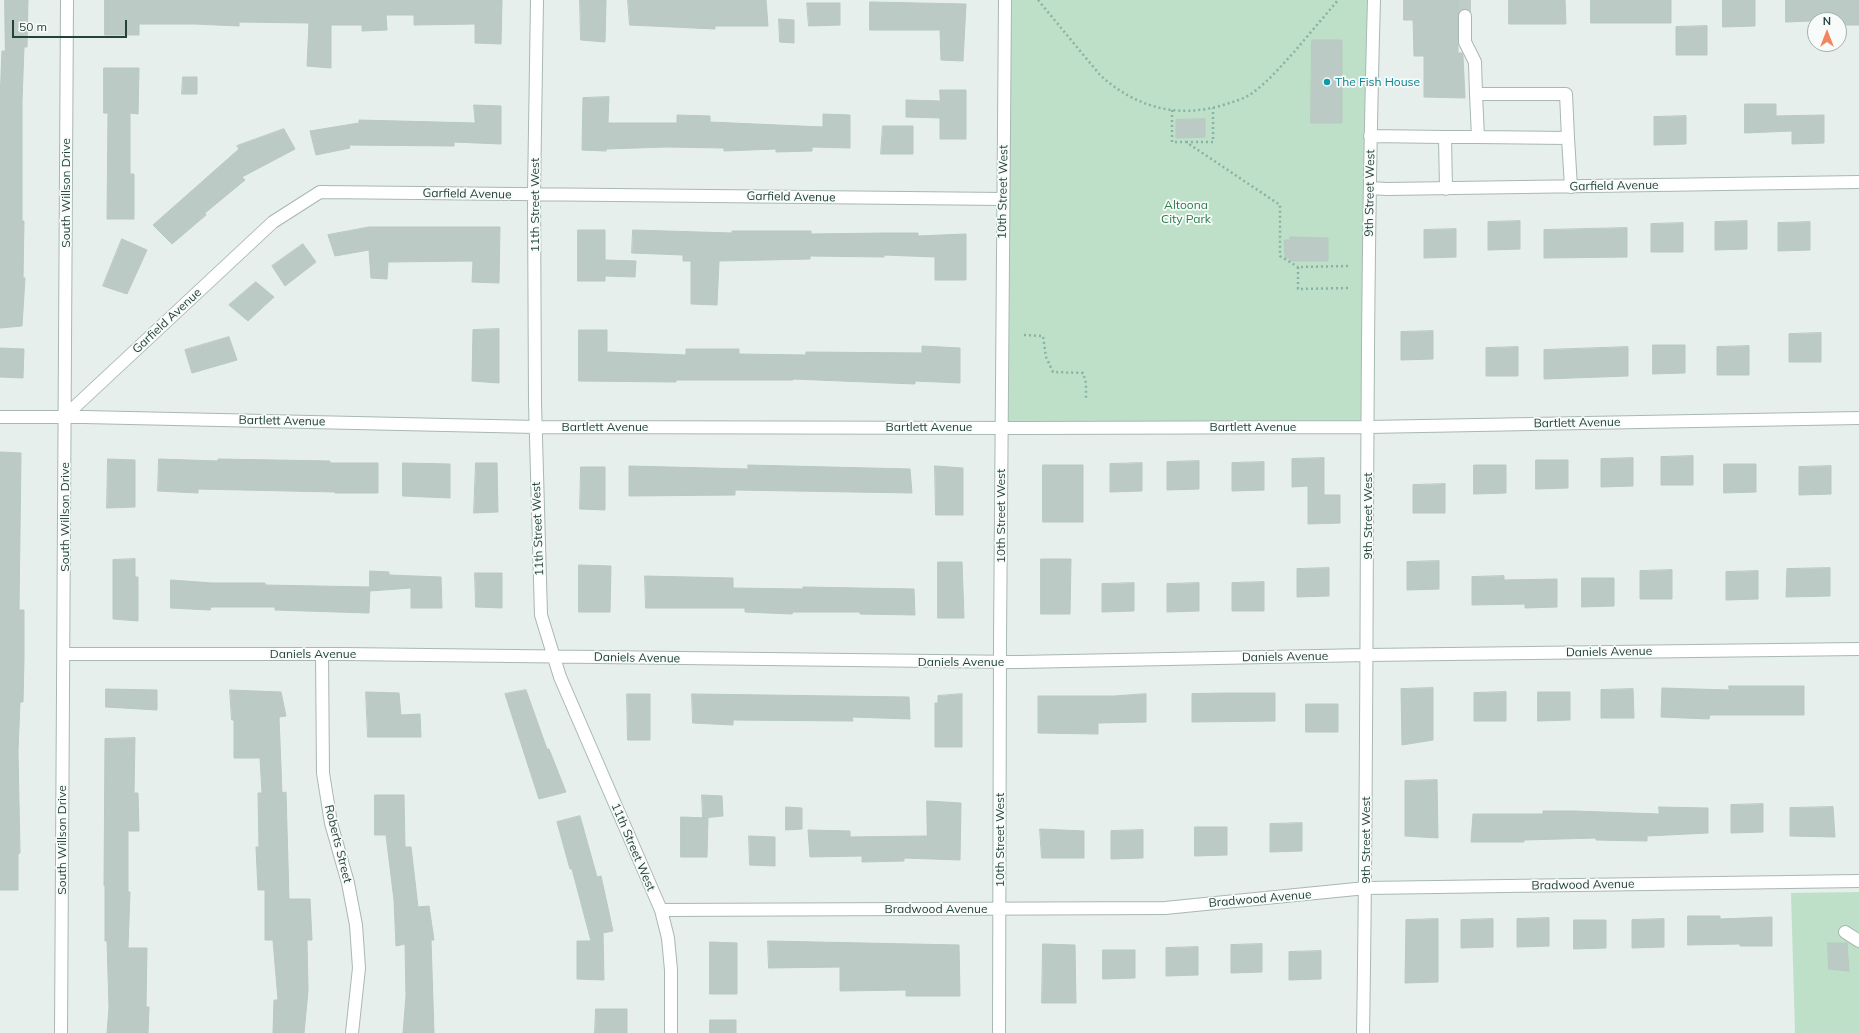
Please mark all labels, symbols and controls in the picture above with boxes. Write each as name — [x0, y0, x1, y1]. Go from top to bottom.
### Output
scale bar — [14, 12, 129, 38]
north arrow — [1807, 12, 1847, 52]
text: N — [1823, 14, 1831, 28]
text: 50 m — [19, 19, 47, 34]
place label: The Fish House — [1335, 75, 1420, 89]
marker: The Fish House — [1322, 77, 1332, 87]
street label: South Willson Drive — [59, 138, 73, 248]
street label: 10th Street West — [995, 145, 1011, 239]
street label: 9th Street West — [1362, 149, 1378, 237]
street label: 11th Street West — [528, 158, 542, 252]
street label: Garfield Avenue — [1569, 178, 1659, 194]
street label: Garfield Avenue — [422, 186, 512, 202]
street label: Garfield Avenue — [746, 189, 836, 205]
park label: Altoona City Park — [1161, 198, 1211, 226]
street label: Garfield Avenue — [130, 285, 204, 357]
street label: Bartlett Avenue — [238, 413, 326, 429]
street label: Bartlett Avenue — [1533, 415, 1621, 431]
street label: Bartlett Avenue — [562, 420, 648, 434]
street label: Bartlett Avenue — [886, 420, 972, 434]
street label: Bartlett Avenue — [1210, 420, 1296, 434]
street label: South Willson Drive — [58, 462, 72, 572]
street label: 10th Street West — [994, 469, 1008, 563]
street label: 9th Street West — [1361, 472, 1375, 560]
street label: 11th Street West — [529, 482, 547, 576]
street label: Daniels Avenue — [1566, 644, 1652, 660]
street label: Daniels Avenue — [270, 647, 356, 661]
street label: Daniels Avenue — [1242, 649, 1328, 665]
street label: Daniels Avenue — [594, 650, 680, 666]
street label: Daniels Avenue — [918, 655, 1004, 669]
street label: South Willson Drive — [55, 785, 69, 895]
street label: 10th Street West — [993, 793, 1007, 887]
street label: 9th Street West — [1359, 796, 1373, 884]
street label: 11th Street West — [608, 801, 658, 893]
street label: Roberts Street — [321, 804, 355, 884]
street label: Bradwood Avenue — [1531, 877, 1635, 893]
street label: Bradwood Avenue — [1208, 887, 1312, 911]
street label: Bradwood Avenue — [884, 902, 988, 916]

